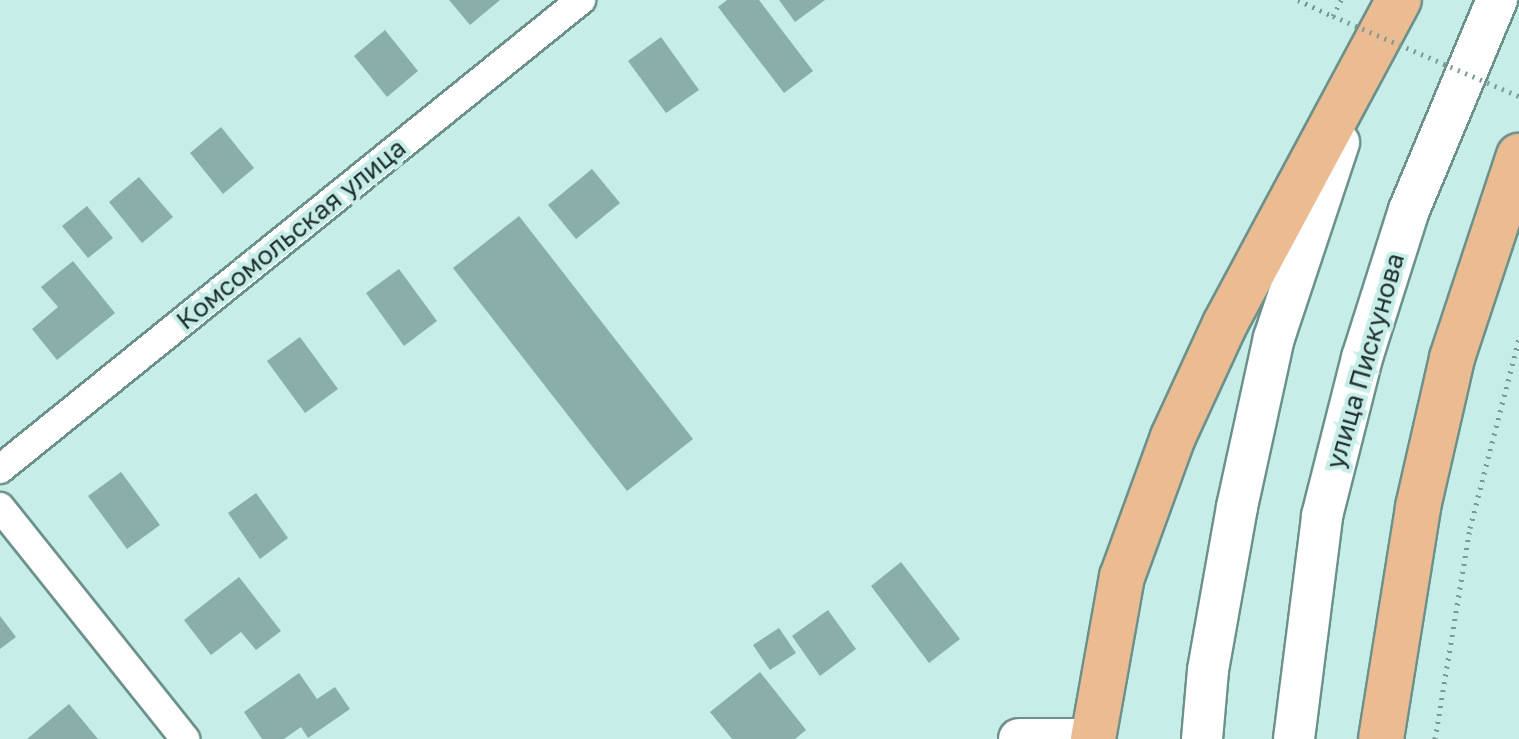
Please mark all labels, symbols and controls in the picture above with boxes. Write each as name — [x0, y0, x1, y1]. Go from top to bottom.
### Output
street label: Комсомольская улица — [170, 132, 412, 336]
street label: улица Пискунова — [1319, 250, 1411, 472]

